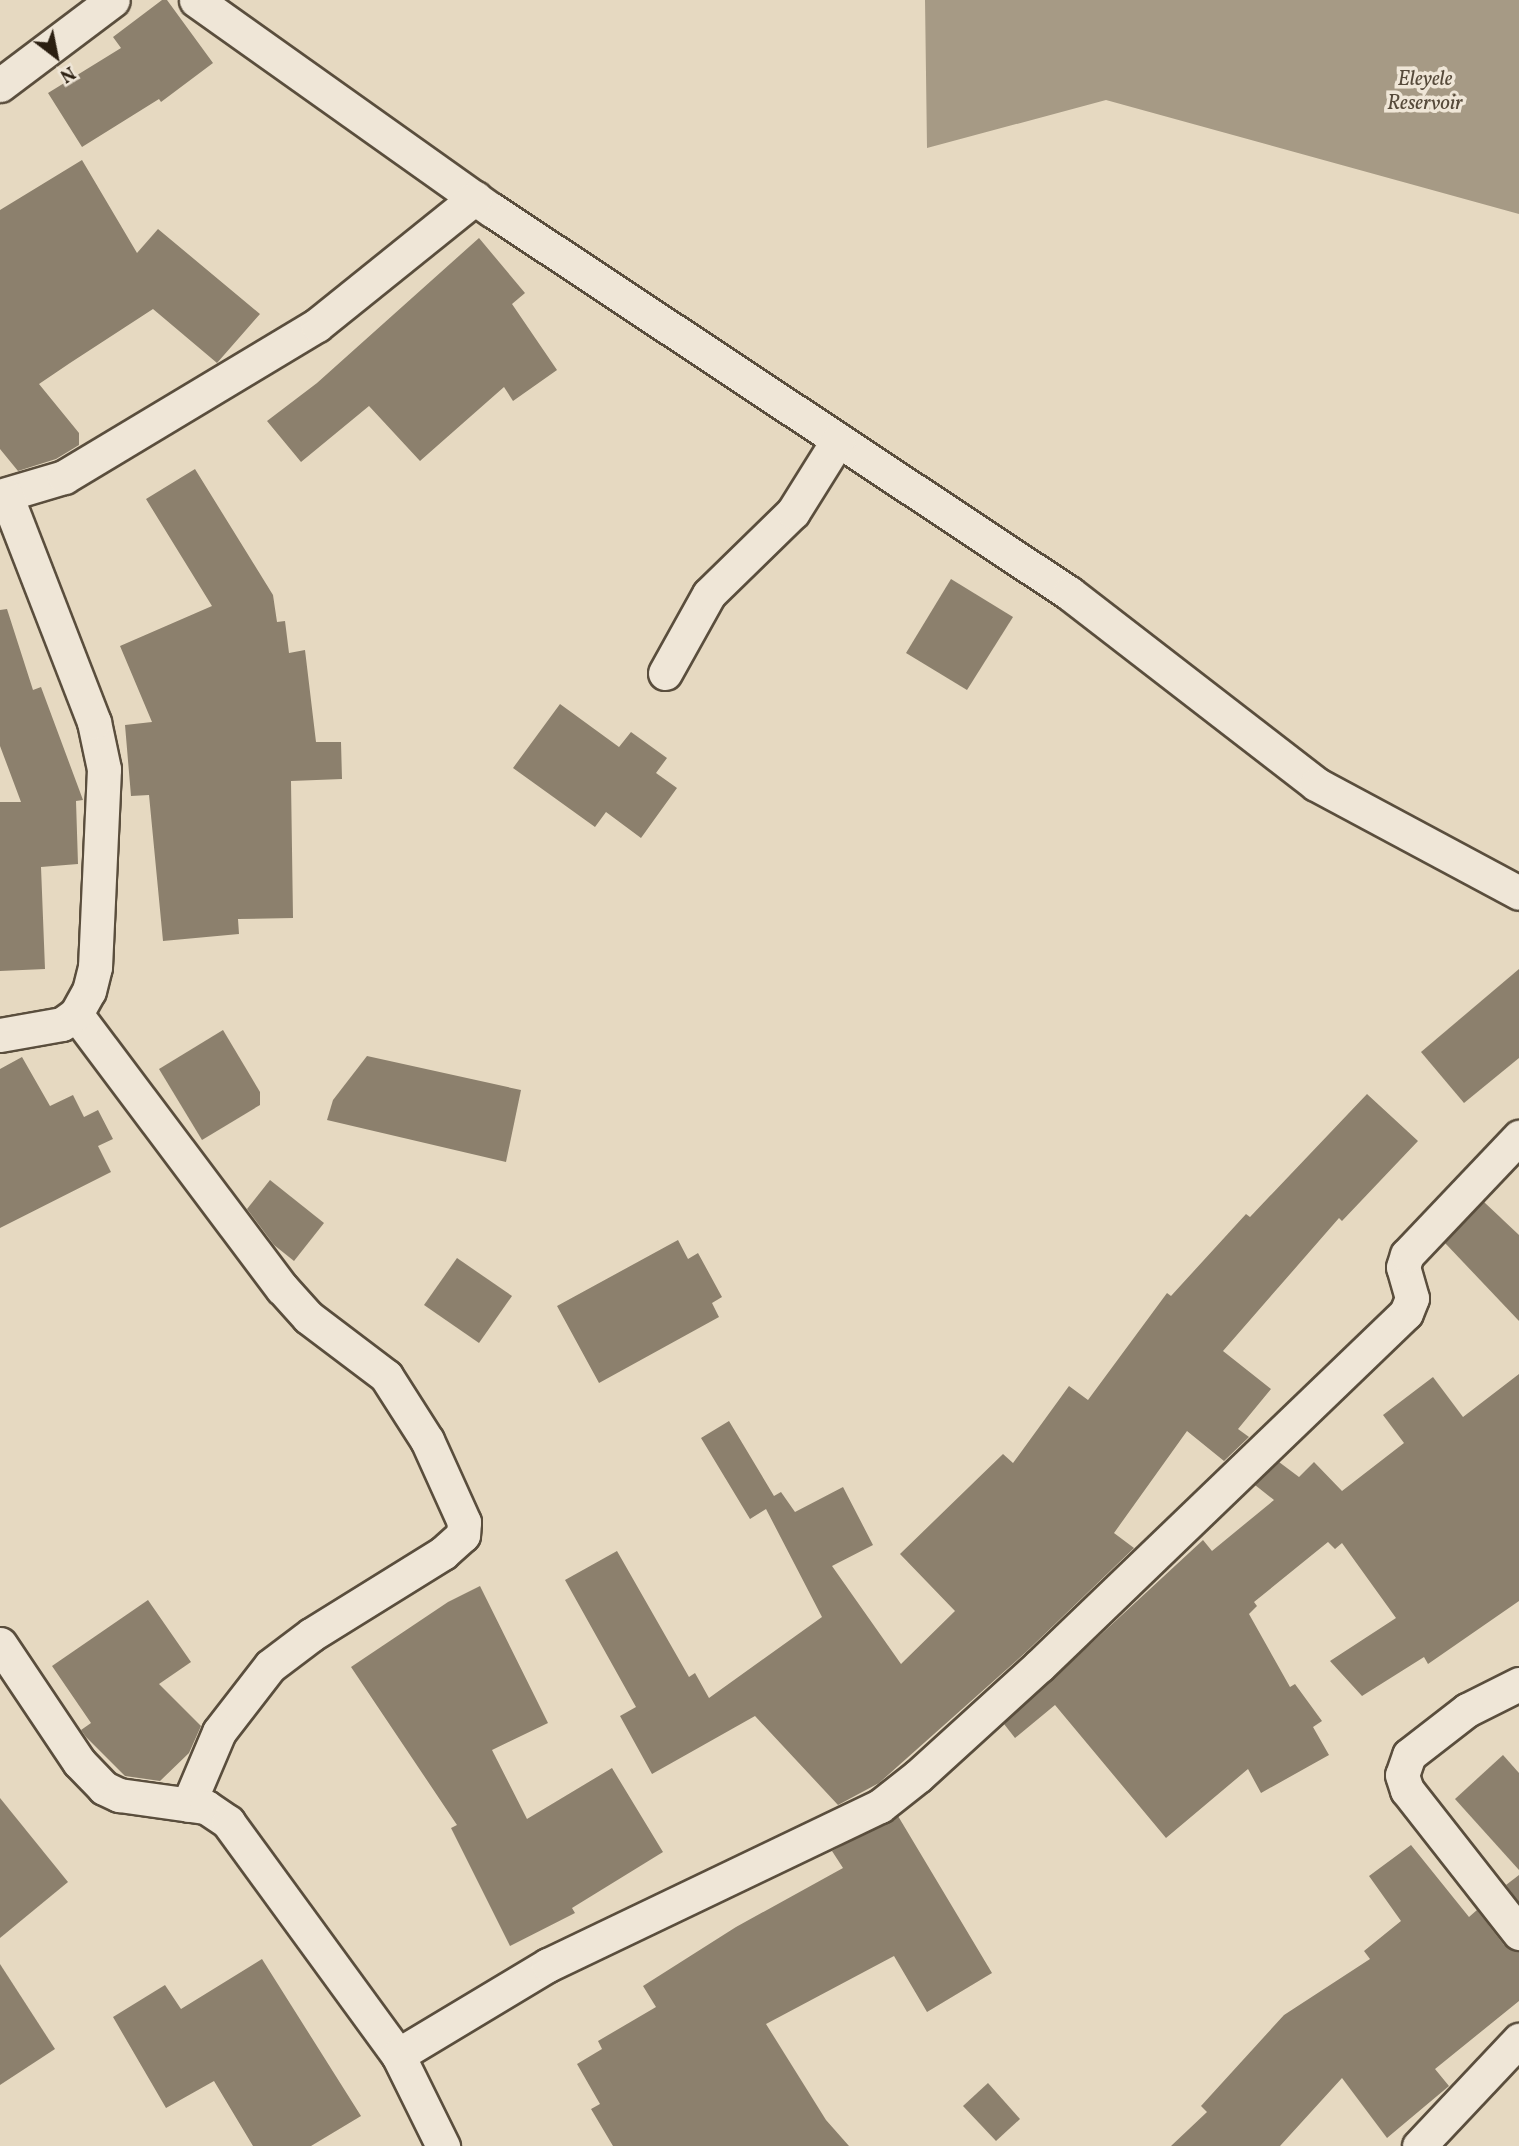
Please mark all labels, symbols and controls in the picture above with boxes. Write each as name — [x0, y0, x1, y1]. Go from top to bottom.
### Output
north arrow — [21, 21, 91, 91]
text: N — [54, 59, 80, 88]
water label: Eleyele Reservoir — [1387, 67, 1463, 117]

